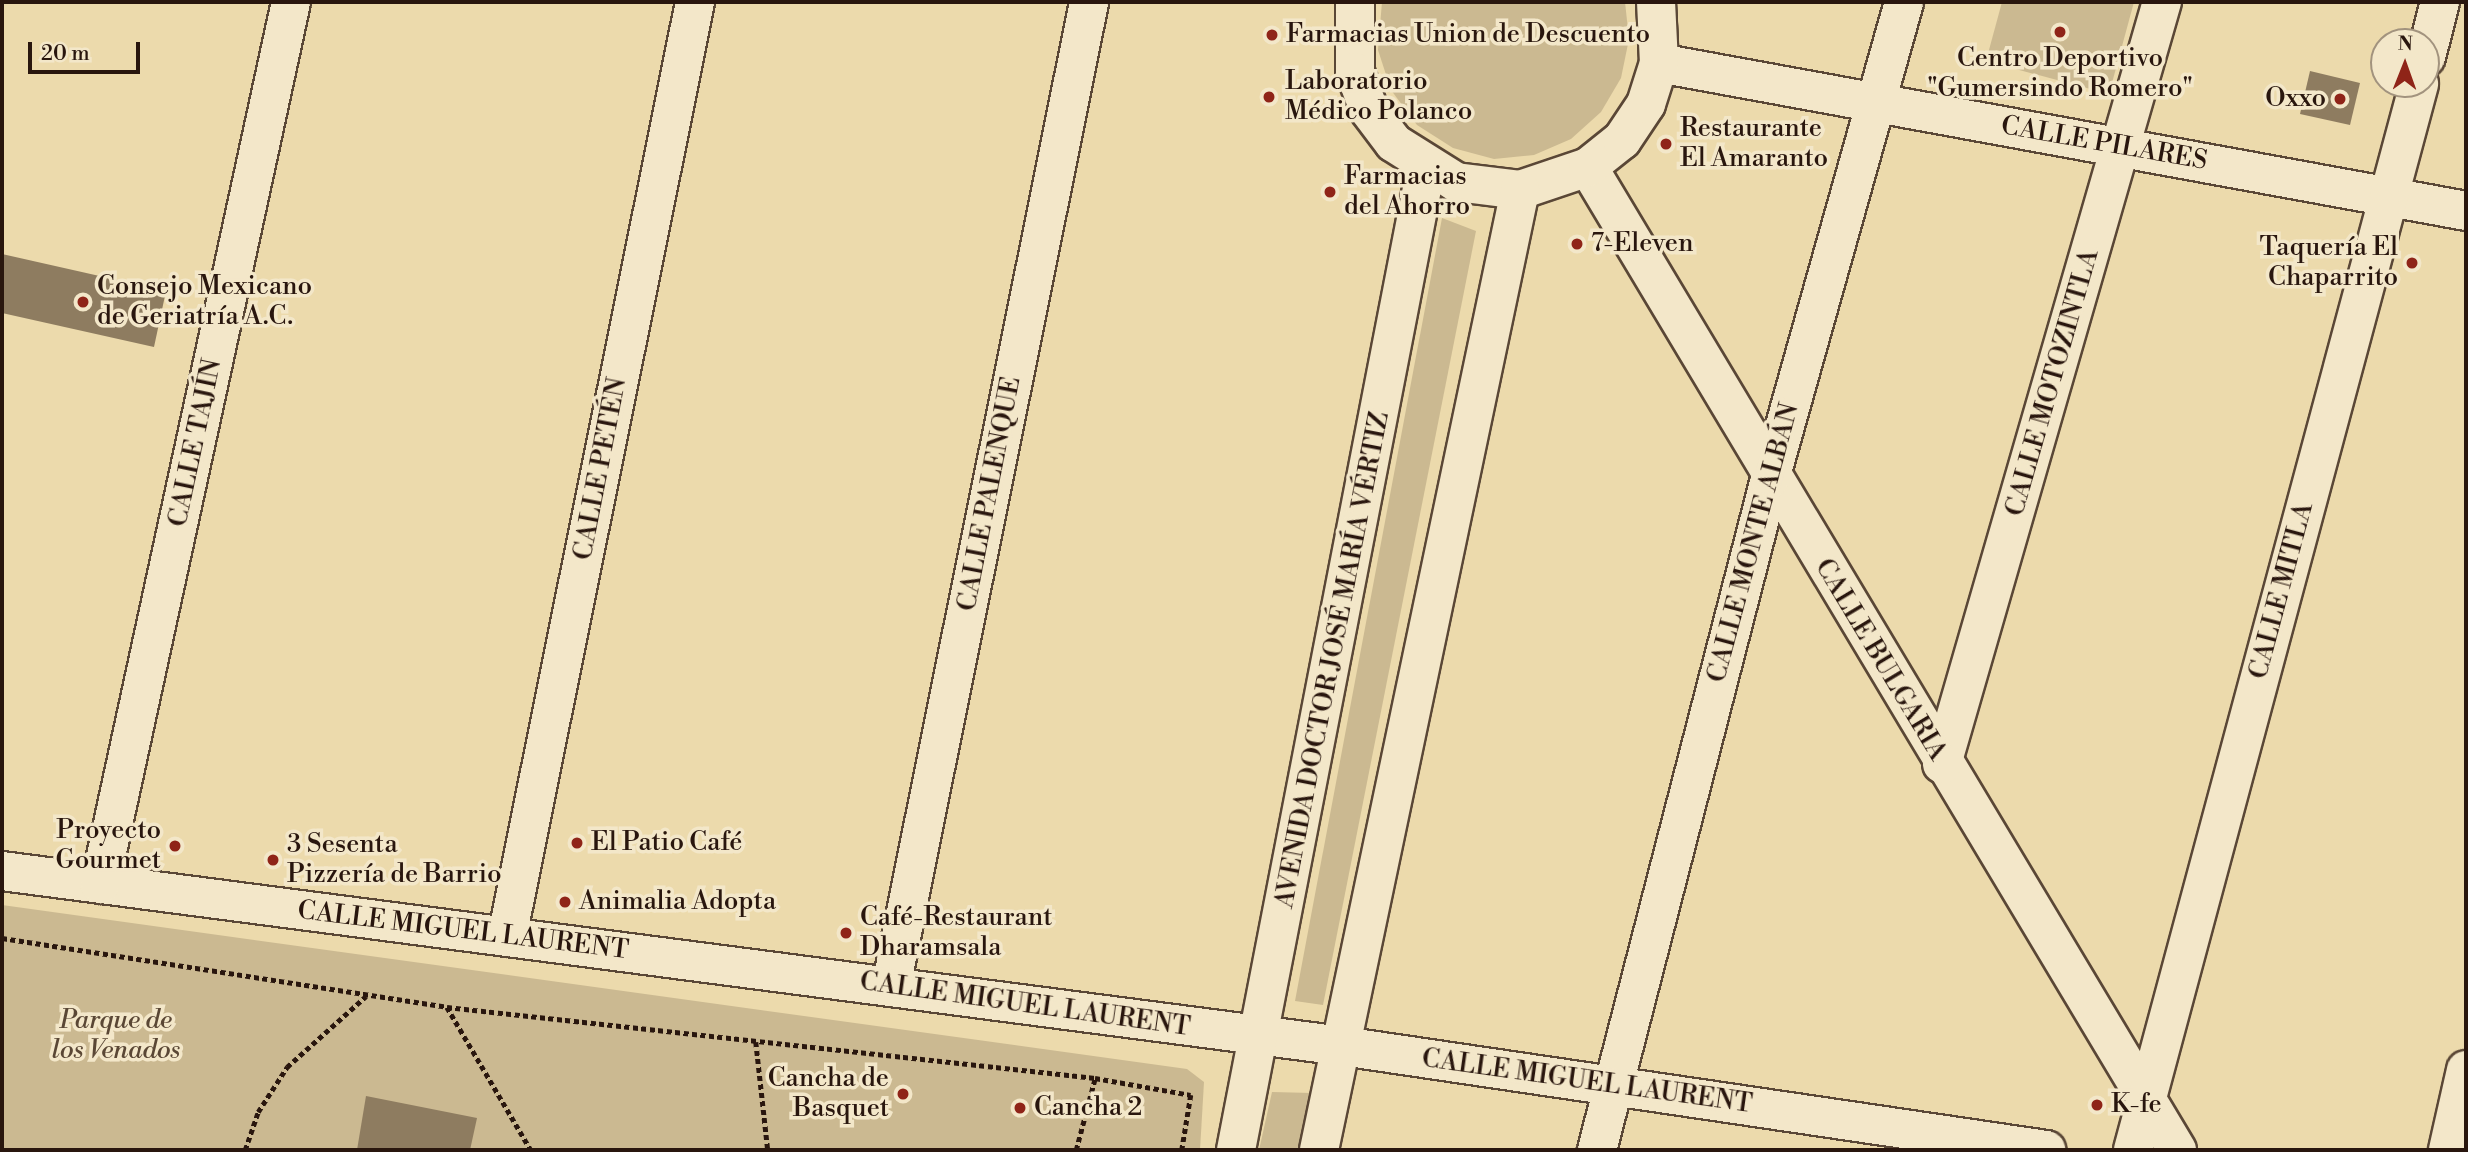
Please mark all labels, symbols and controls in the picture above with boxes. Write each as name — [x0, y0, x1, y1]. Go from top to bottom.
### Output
place label: Farmacias Union de Descuento — [1286, 19, 1650, 51]
marker: Centro Deportivo "Gumersindo Romero" — [2052, 24, 2068, 40]
marker: Farmacias Union de Descuento — [1264, 27, 1280, 43]
scale bar — [32, 28, 144, 72]
north arrow — [2370, 28, 2440, 98]
text: N — [2398, 32, 2413, 56]
text: 20 m — [41, 41, 90, 67]
place label: Centro Deportivo "Gumersindo Romero" — [1927, 43, 2193, 104]
place label: Laboratorio Médico Polanco — [1285, 66, 1472, 128]
place label: Oxxo — [2265, 83, 2326, 115]
marker: Laboratorio Médico Polanco — [1259, 87, 1279, 107]
marker: Oxxo — [2332, 91, 2348, 107]
street label: CALLE PILARES — [1998, 111, 2210, 177]
place label: Restaurante El Amaranto — [1680, 113, 1828, 174]
marker: Restaurante El Amaranto — [1658, 136, 1674, 152]
place label: Farmacias del Ahorro — [1344, 161, 1470, 222]
marker: Farmacias del Ahorro — [1322, 184, 1338, 200]
place label: 7-Eleven — [1591, 228, 1693, 260]
place label: Taquería El Chaparrito — [2260, 232, 2398, 294]
marker: 7-Eleven — [1569, 236, 1585, 252]
street label: CALLE MOTOZINTLA — [2000, 246, 2106, 520]
marker: Taquería El Chaparrito — [2404, 255, 2420, 271]
place label: Consejo Mexicano de Geriatría A.C. — [97, 271, 312, 332]
marker: Consejo Mexicano de Geriatría A.C. — [75, 294, 91, 310]
street label: CALLE TAJÍN — [163, 356, 229, 530]
street label: CALLE PALENQUE — [952, 374, 1028, 614]
street label: CALLE PETÉN — [568, 375, 634, 563]
street label: CALLE MONTE ALBÁN — [1702, 400, 1806, 686]
street label: AVENIDA DOCTOR JOSÉ MARÍA VÉRTIZ — [1270, 409, 1396, 911]
street label: CALLE MITLA — [2243, 499, 2321, 683]
street label: CALLE BULGARIA — [1808, 554, 1952, 766]
place label: Proyecto Gourmet — [56, 815, 161, 876]
place label: El Patio Café — [591, 827, 742, 859]
place label: 3 Sesenta Pizzería de Barrio — [287, 829, 502, 890]
marker: El Patio Café — [569, 835, 585, 851]
marker: Proyecto Gourmet — [167, 838, 183, 854]
marker: 3 Sesenta Pizzería de Barrio — [265, 852, 281, 868]
place label: Animalia Adopta — [579, 886, 776, 918]
marker: Animalia Adopta — [557, 894, 573, 910]
street label: CALLE MIGUEL LAURENT — [296, 895, 630, 967]
place label: Café-Restaurant Dharamsala — [860, 902, 1052, 964]
marker: Café-Restaurant Dharamsala — [838, 925, 854, 941]
street label: CALLE MIGUEL LAURENT — [858, 966, 1192, 1044]
park label: Parque de los Venados — [52, 1005, 180, 1066]
street label: CALLE MIGUEL LAURENT — [1420, 1043, 1754, 1121]
place label: Cancha de Basquet — [768, 1063, 889, 1124]
marker: Cancha de Basquet — [895, 1086, 911, 1102]
place label: K-fe — [2111, 1089, 2162, 1121]
place label: Cancha 2 — [1034, 1092, 1142, 1124]
marker: K-fe — [2089, 1097, 2105, 1113]
marker: Cancha 2 — [1012, 1100, 1028, 1116]

